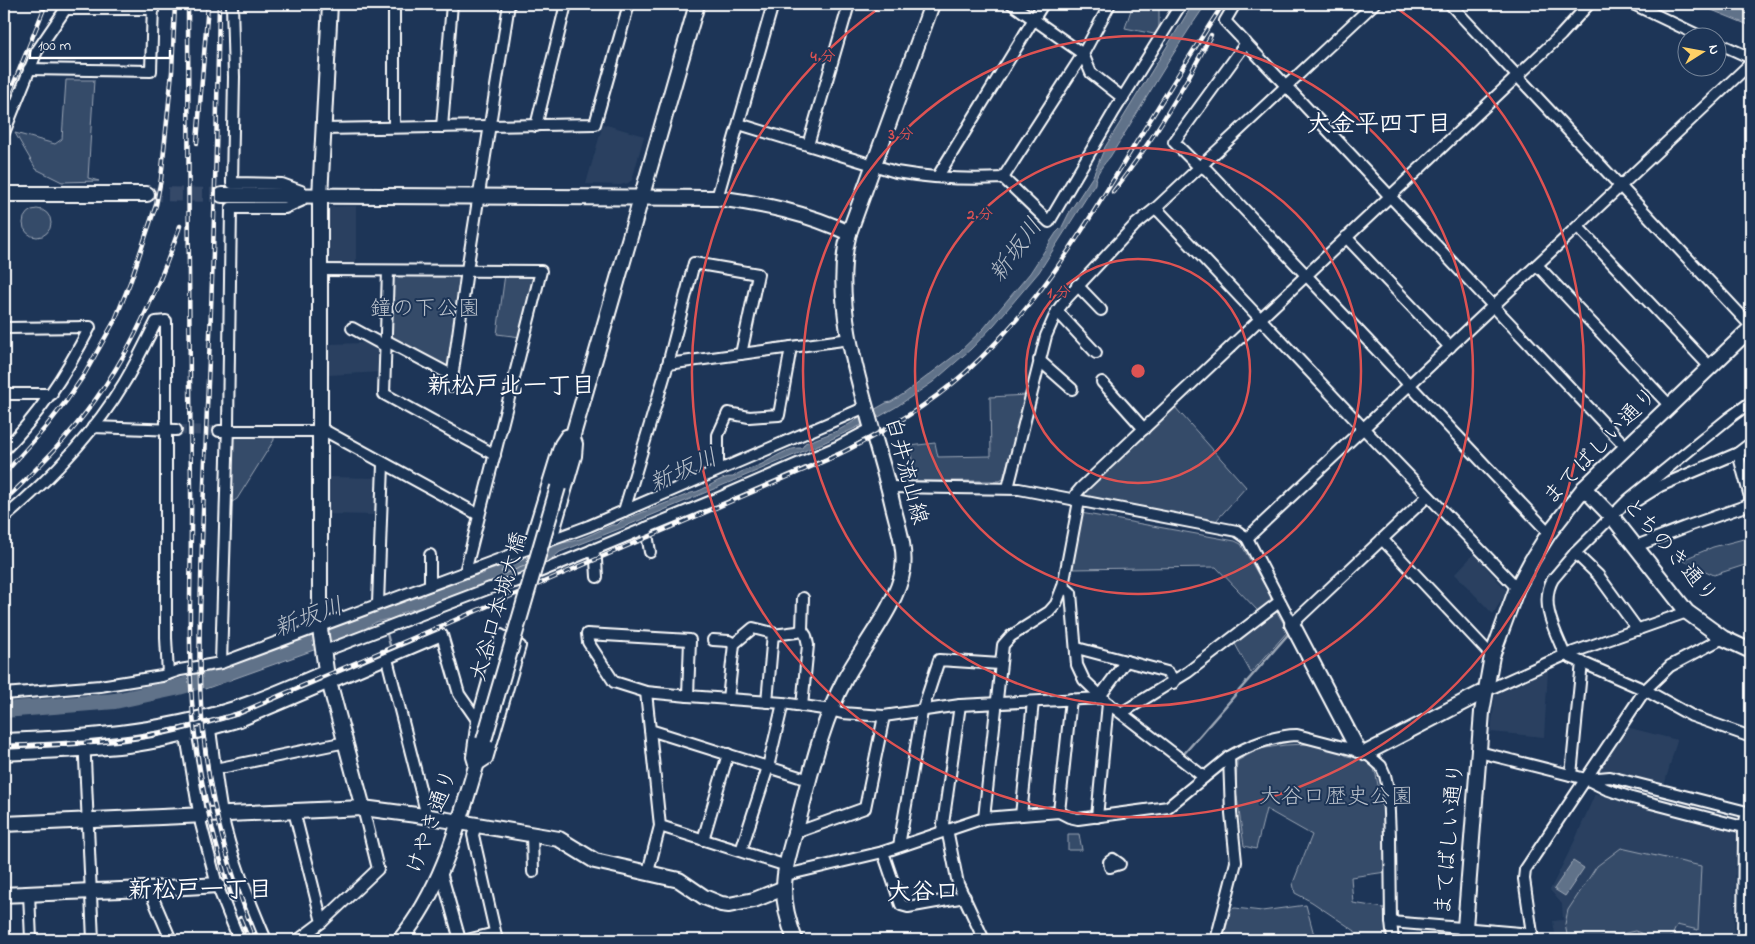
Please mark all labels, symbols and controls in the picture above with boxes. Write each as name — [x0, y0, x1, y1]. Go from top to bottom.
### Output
scale bar — [30, 28, 170, 60]
north arrow — [1678, 28, 1728, 78]
text: 100 m — [38, 35, 71, 57]
text: N — [1702, 43, 1724, 56]
text: 4 分 — [810, 46, 835, 68]
district label: 大金平四丁目 — [1307, 108, 1451, 143]
text: 3 分 — [888, 124, 913, 146]
text: 2 分 — [966, 204, 993, 226]
water label: 新坂川 — [982, 212, 1052, 290]
text: 1 分 — [1047, 282, 1071, 304]
park label: 鐘の下公園 — [370, 294, 480, 326]
centre of rings — [1129, 362, 1147, 380]
district label: 新松戸北一丁目 — [427, 370, 595, 405]
street label: まてばしい通り — [1536, 381, 1666, 513]
street label: 白井流山線 — [875, 414, 935, 528]
water label: 新坂川 — [644, 441, 724, 503]
street label: とちのき通り — [1614, 491, 1724, 611]
street label: 大谷口本城大橋 — [463, 529, 537, 685]
water label: 新坂川 — [269, 590, 349, 648]
street label: まてばしい通り — [1428, 761, 1474, 917]
street label: けやき通り — [399, 765, 467, 879]
park label: 大谷口歴史公園 — [1259, 782, 1413, 814]
district label: 新松戸一丁目 — [128, 874, 272, 909]
district label: 大谷口 — [887, 876, 959, 911]

